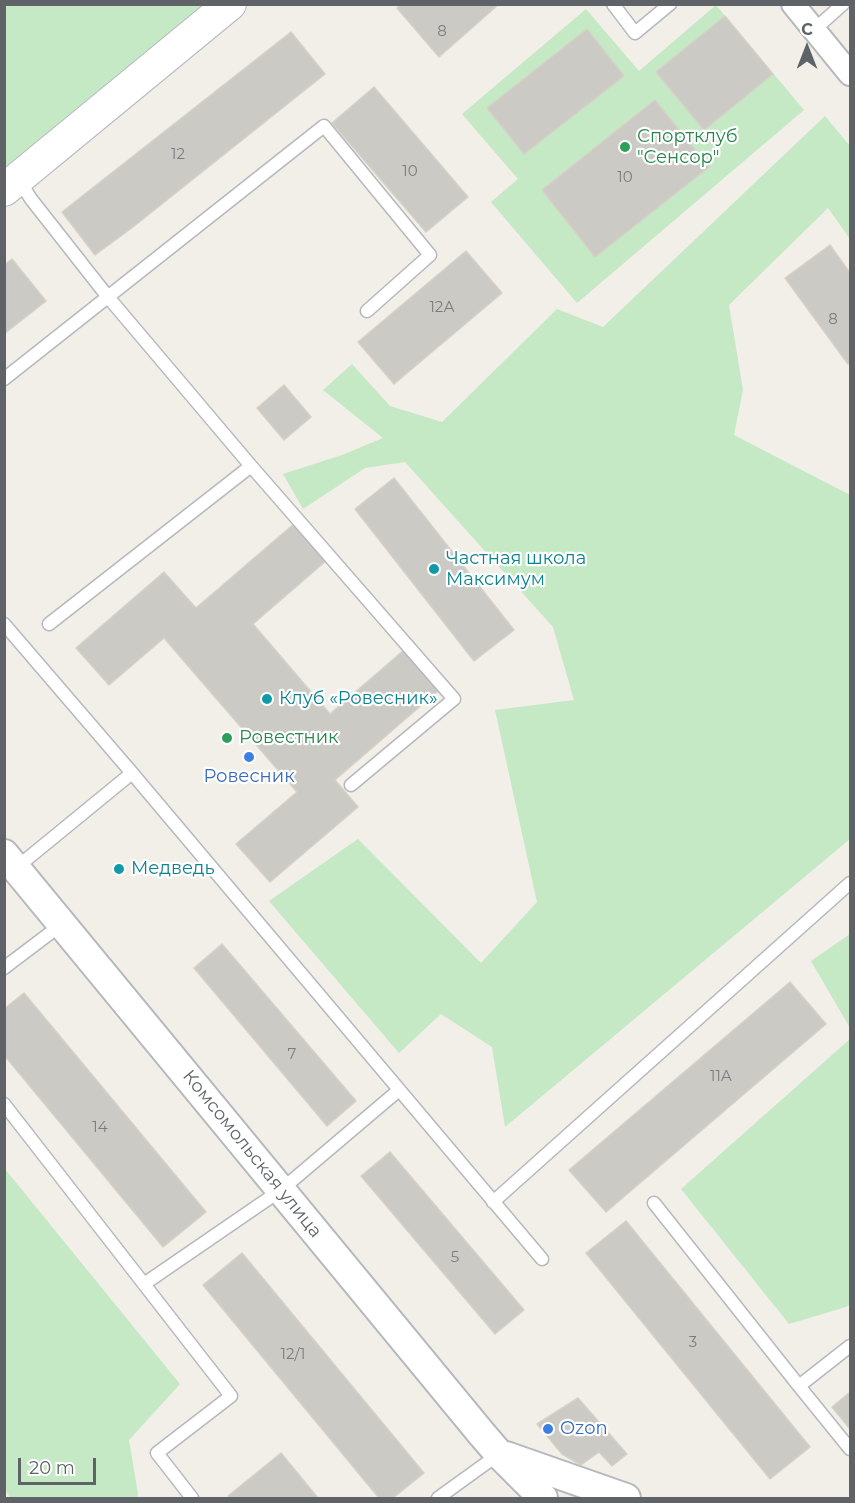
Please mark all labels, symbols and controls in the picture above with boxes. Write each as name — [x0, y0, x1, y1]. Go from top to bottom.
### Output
north arrow — [777, 18, 837, 78]
text: С — [801, 20, 813, 39]
house number: 8 — [437, 23, 447, 41]
place label: Спортклуб "Сенсор" — [637, 126, 738, 168]
marker: Спортклуб "Сенсор" — [618, 140, 632, 154]
house number: 12 — [171, 146, 185, 164]
house number: 10 — [402, 163, 418, 181]
house number: 10 — [617, 169, 633, 187]
house number: 12А — [429, 299, 455, 317]
house number: 8 — [828, 311, 838, 329]
place label: Частная школа Максимум — [446, 548, 586, 590]
marker: Частная школа Максимум — [427, 562, 441, 576]
place label: Клуб «Ровесник» — [279, 688, 438, 710]
marker: Клуб «Ровесник» — [260, 692, 274, 706]
place label: Ровестник — [239, 727, 339, 749]
marker: Ровестник — [220, 731, 234, 745]
marker: Ровесник — [242, 750, 256, 764]
place label: Ровесник — [203, 766, 295, 788]
place label: Медведь — [131, 858, 215, 880]
marker: Медведь — [112, 862, 126, 876]
house number: 7 — [288, 1046, 296, 1064]
street label: Комсомольская улица — [178, 1066, 326, 1242]
house number: 11А — [710, 1068, 732, 1086]
house number: 14 — [92, 1119, 108, 1137]
house number: 5 — [451, 1249, 459, 1267]
house number: 3 — [689, 1334, 697, 1352]
house number: 12/1 — [281, 1346, 305, 1364]
place label: Ozon — [560, 1418, 608, 1440]
marker: Ozon — [541, 1422, 555, 1436]
scale bar — [21, 1446, 99, 1484]
text: 20 m — [29, 1457, 75, 1479]

